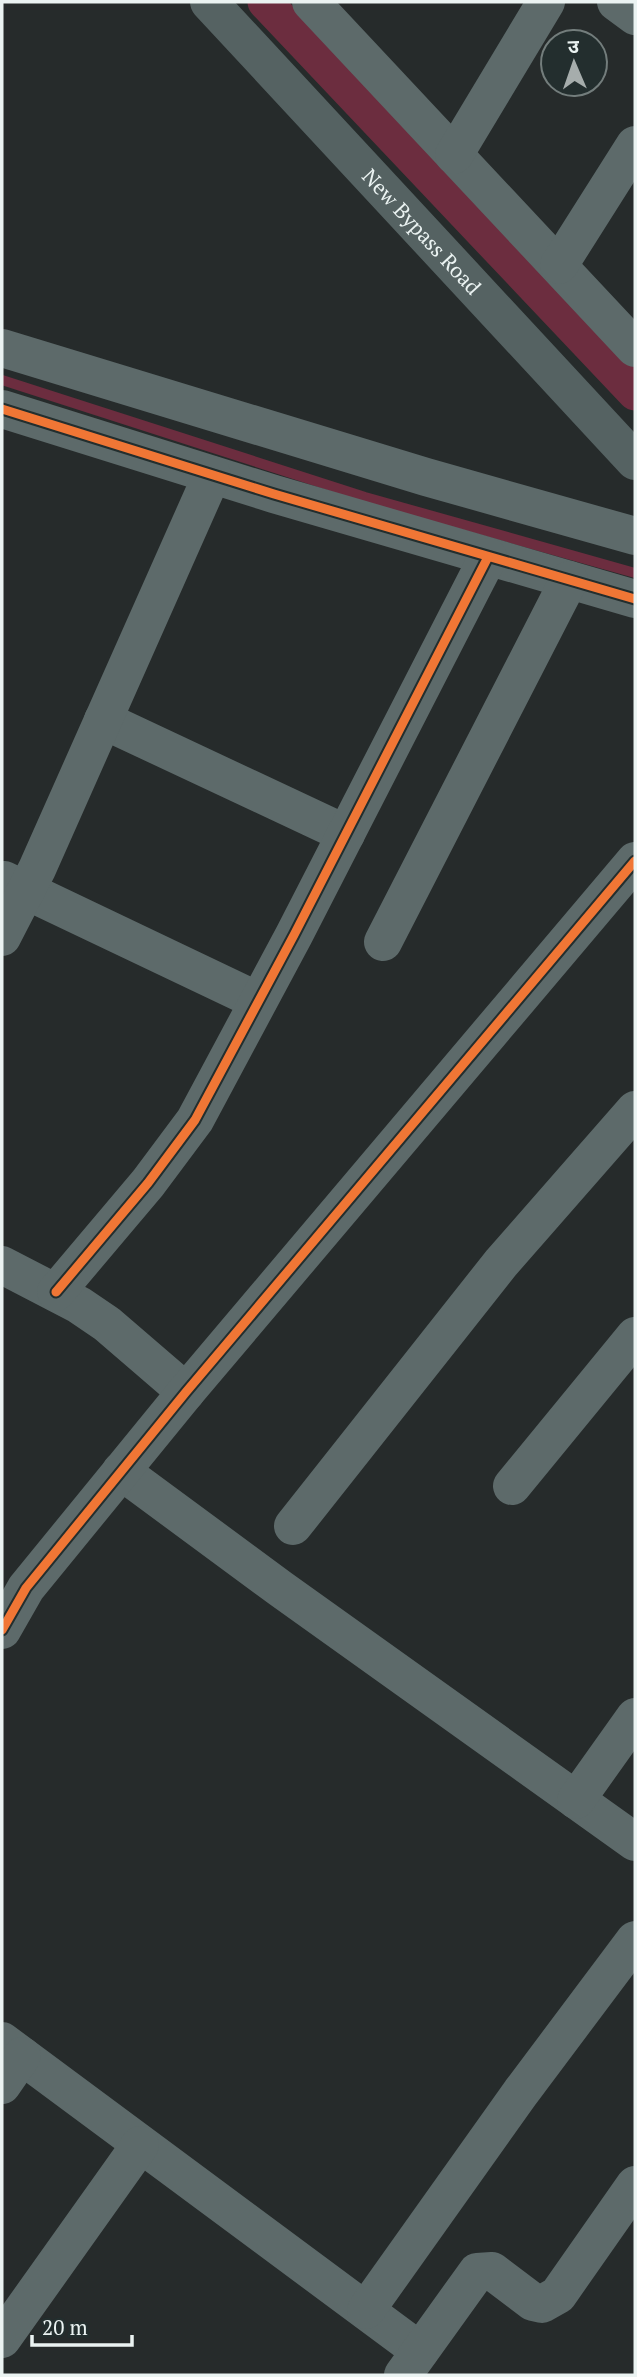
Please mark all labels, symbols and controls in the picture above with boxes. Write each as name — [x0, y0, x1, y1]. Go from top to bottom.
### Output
north arrow — [539, 28, 609, 98]
text: उ — [567, 33, 580, 58]
street label: New Bypass Road — [356, 162, 488, 301]
scale bar — [32, 2304, 131, 2348]
text: 20 m — [42, 2313, 88, 2341]

